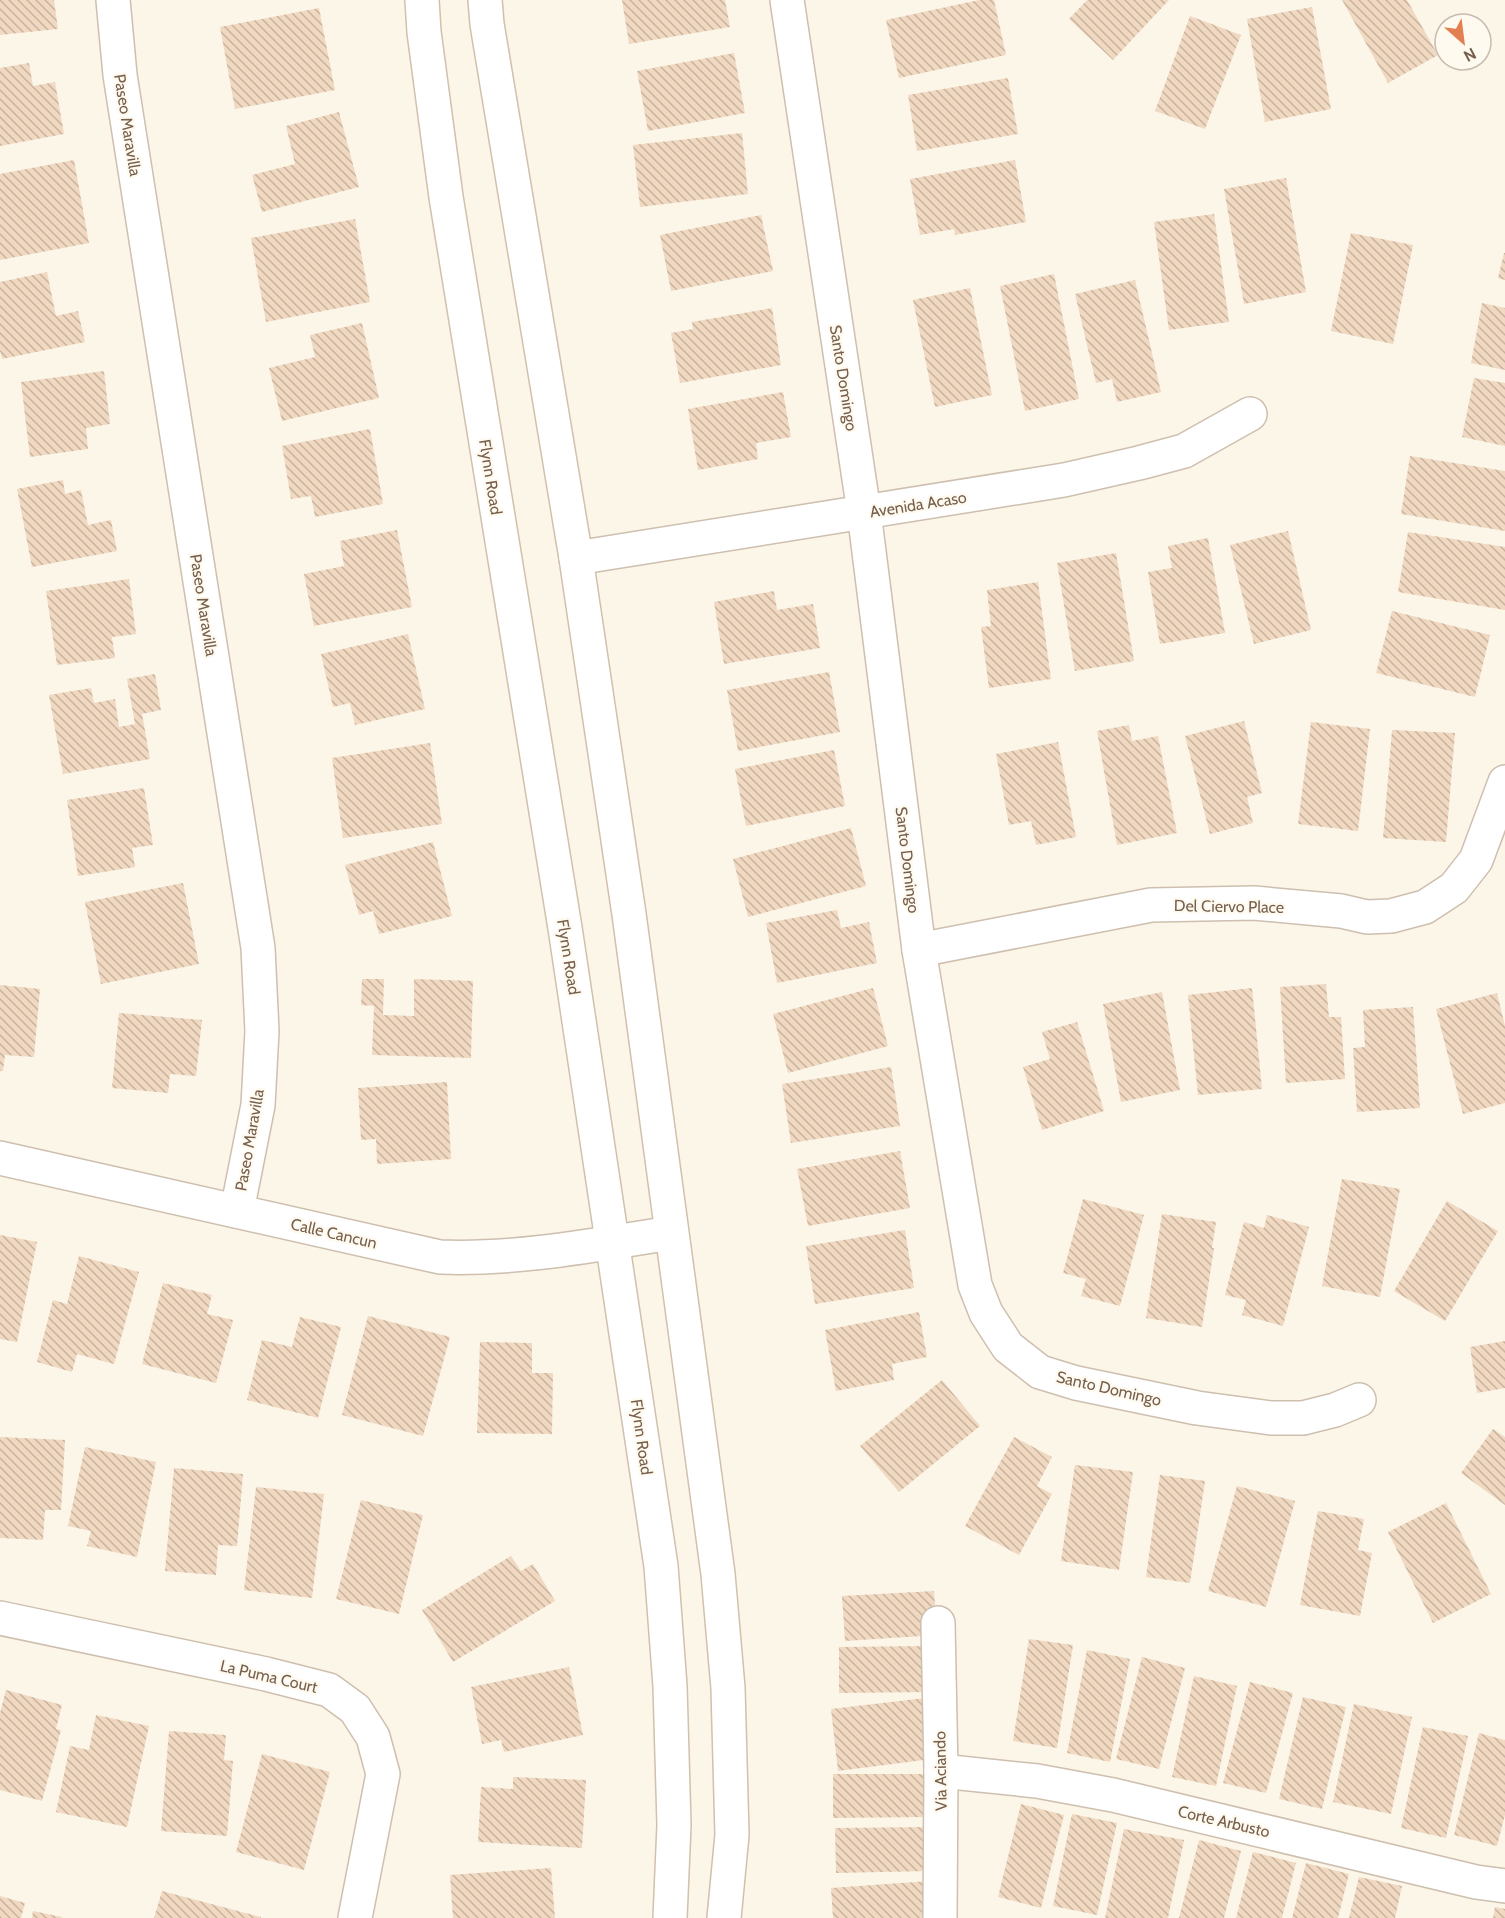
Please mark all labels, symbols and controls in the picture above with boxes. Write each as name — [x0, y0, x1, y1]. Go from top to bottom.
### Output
north arrow — [1433, 12, 1493, 72]
text: N — [1460, 44, 1479, 66]
street label: Paseo Maravilla — [110, 73, 145, 178]
street label: Santo Domingo — [826, 324, 861, 433]
street label: Flynn Road — [475, 438, 506, 516]
street label: Avenida Acaso — [868, 487, 968, 522]
street label: Paseo Maravilla — [186, 553, 221, 658]
street label: Santo Domingo — [892, 806, 923, 915]
street label: Del Ciervo Place — [1174, 896, 1284, 917]
street label: Flynn Road — [553, 918, 584, 996]
street label: Paseo Maravilla — [231, 1087, 268, 1193]
street label: Calle Cancun — [289, 1214, 379, 1253]
street label: Santo Domingo — [1055, 1367, 1163, 1410]
street label: Flynn Road — [627, 1398, 656, 1476]
street label: La Puma Court — [218, 1656, 320, 1697]
street label: Via Aciando — [930, 1731, 951, 1811]
street label: Corte Arbusto — [1176, 1802, 1272, 1841]

